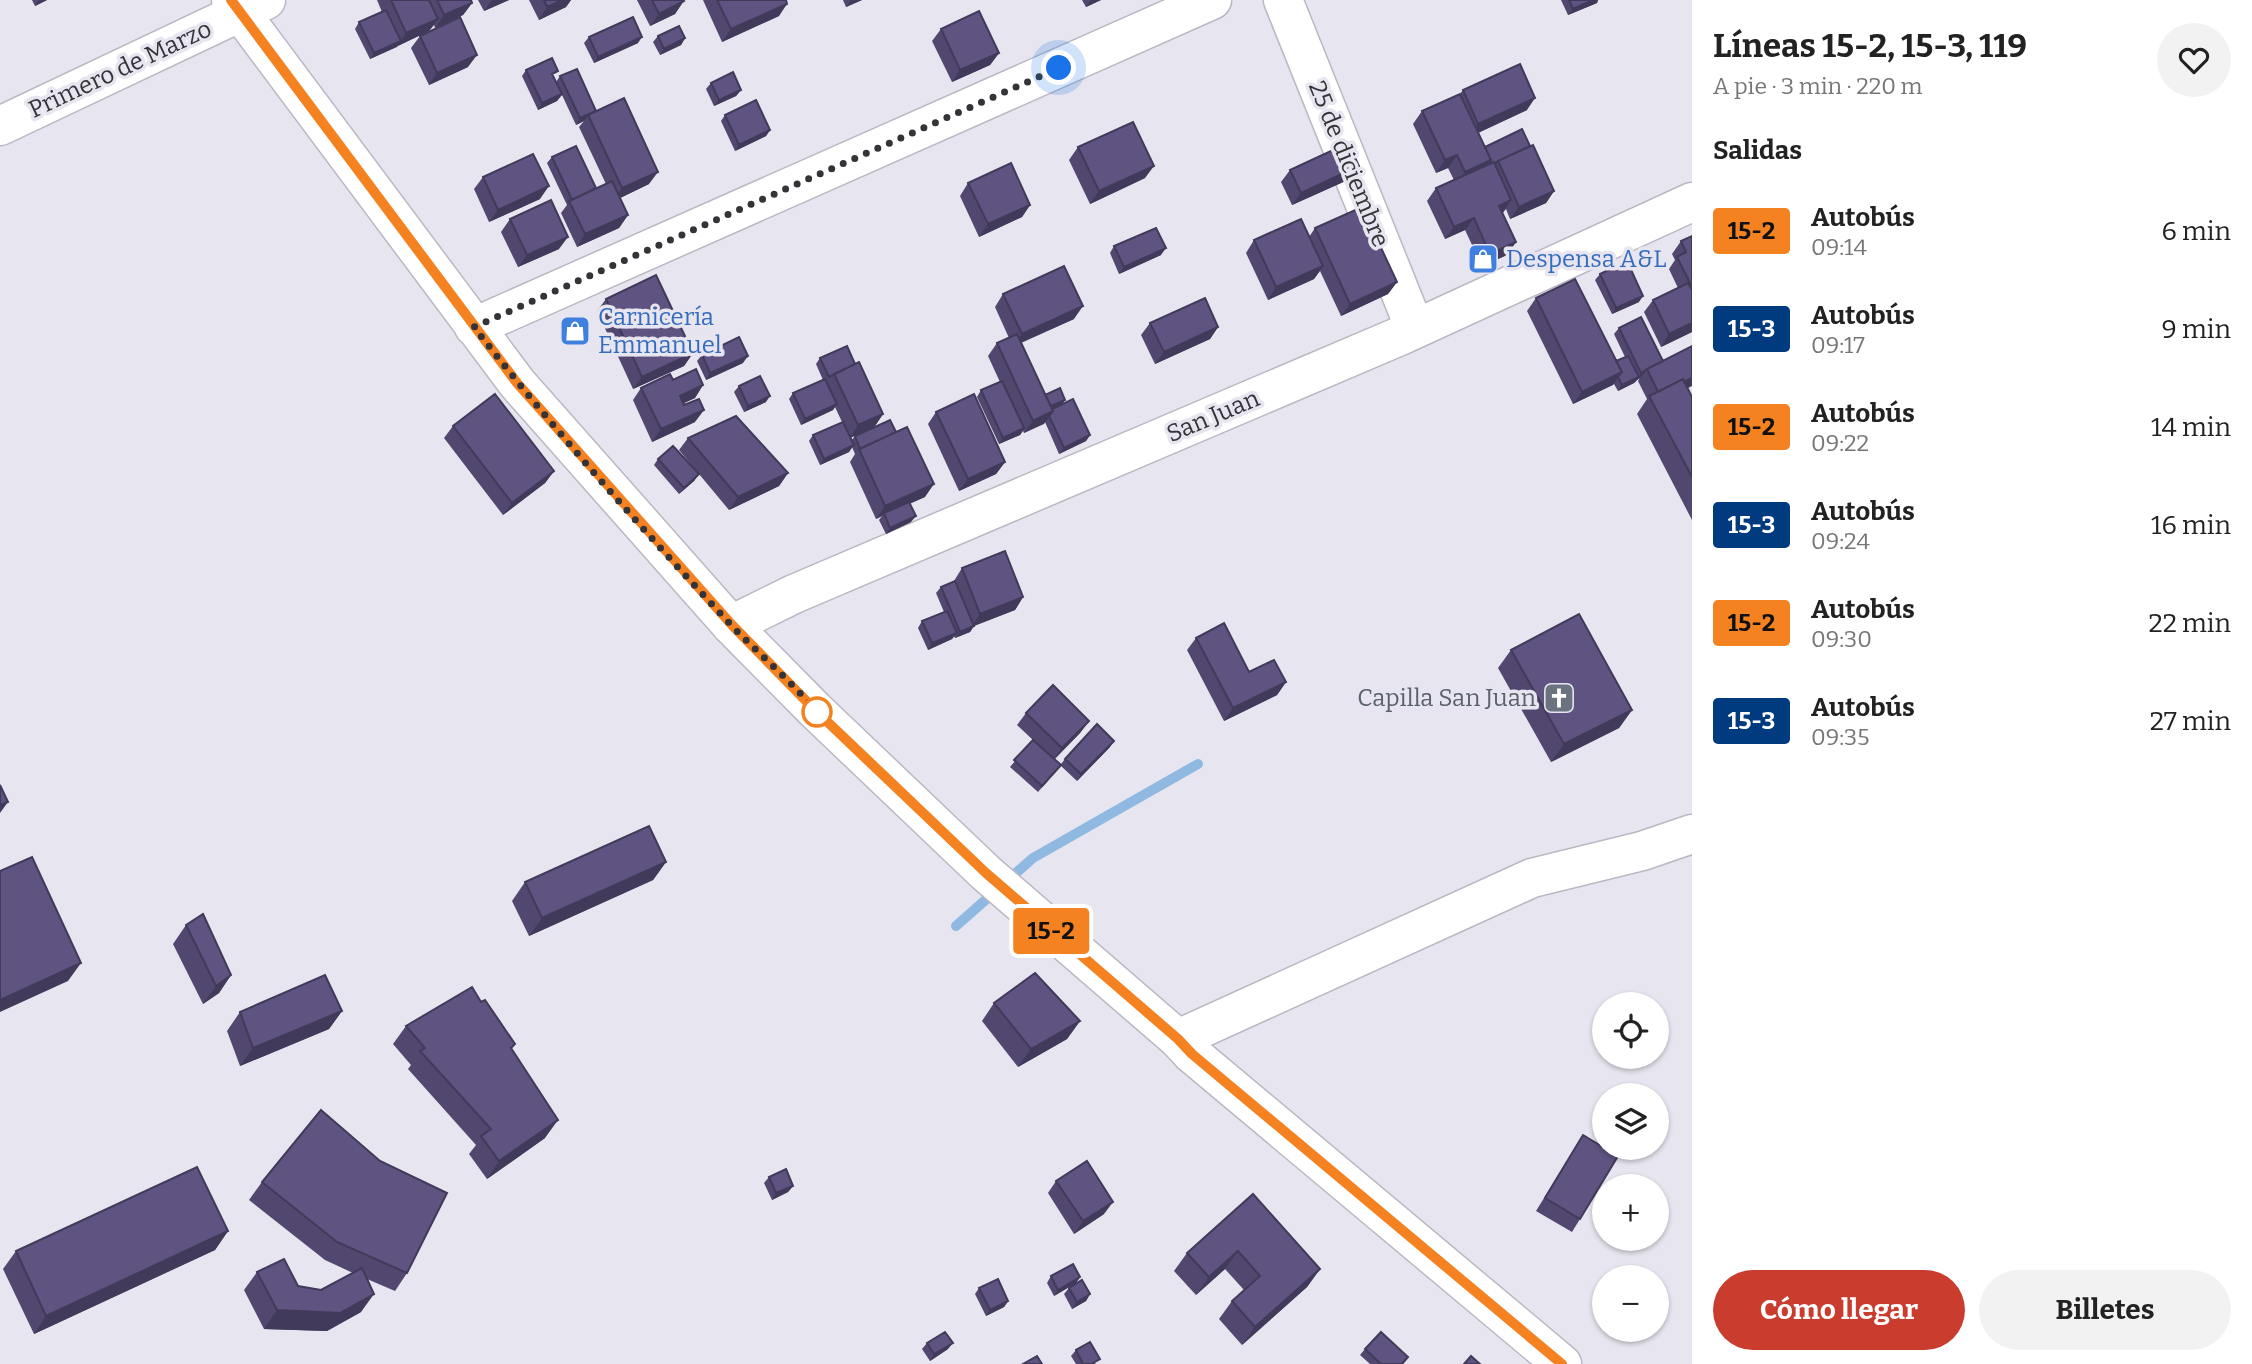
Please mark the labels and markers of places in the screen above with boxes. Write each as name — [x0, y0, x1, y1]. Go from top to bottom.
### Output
shop icon: Despensa A&L — [1466, 242, 1500, 276]
place label: Despensa A&L — [1506, 245, 1667, 273]
place label: Carnicería Emmanuel — [598, 303, 722, 359]
shop icon: Carnicería Emmanuel — [558, 314, 592, 348]
church icon: Capilla San Juan — [1542, 681, 1576, 715]
place label: Capilla San Juan — [1357, 684, 1536, 712]
unlabelled marker — [802, 697, 832, 727]

